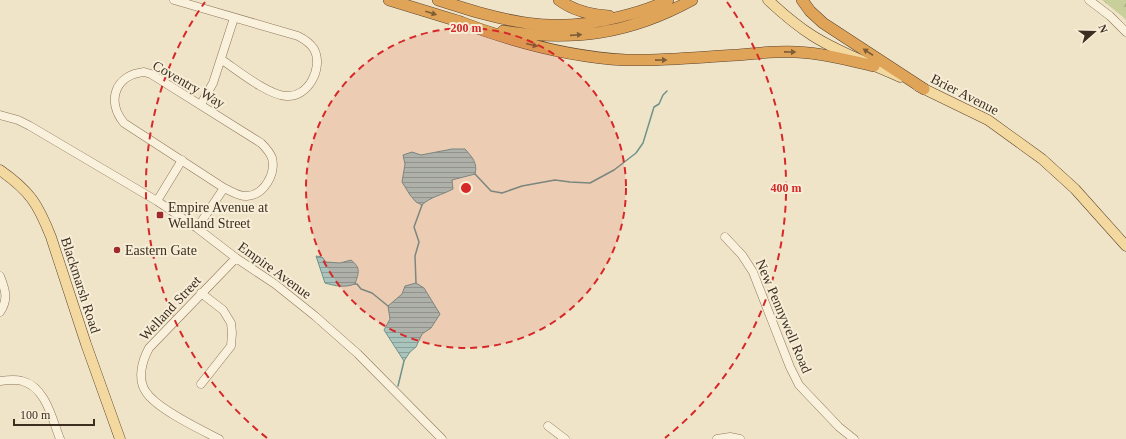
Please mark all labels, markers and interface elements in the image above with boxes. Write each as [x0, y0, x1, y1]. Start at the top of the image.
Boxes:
one-way arrow [426, 10, 438, 16]
north arrow [1074, 12, 1114, 52]
text: 200 m [451, 21, 482, 35]
text: N [1096, 23, 1110, 34]
one-way arrow [570, 32, 582, 39]
one-way arrow [526, 42, 538, 48]
one-way arrow [784, 49, 797, 55]
one-way arrow [862, 49, 874, 56]
one-way arrow [655, 56, 667, 63]
street label: Coventry Way [150, 58, 227, 111]
street label: Brier Avenue [928, 71, 1001, 118]
centre of rings [459, 181, 473, 195]
text: 400 m [771, 181, 802, 195]
place label: Empire Avenue at Welland Street [168, 200, 268, 231]
marker: Empire Avenue at Welland Street [155, 210, 165, 220]
street label: Blackmarsh Road [58, 235, 103, 335]
street label: Empire Avenue [235, 239, 314, 302]
place label: Eastern Gate [125, 243, 197, 258]
marker: Eastern Gate [112, 245, 122, 255]
street label: New Pennywell Road [753, 257, 814, 375]
street label: Welland Street [137, 273, 204, 344]
scale bar [14, 401, 94, 427]
text: 100 m [20, 408, 51, 422]

